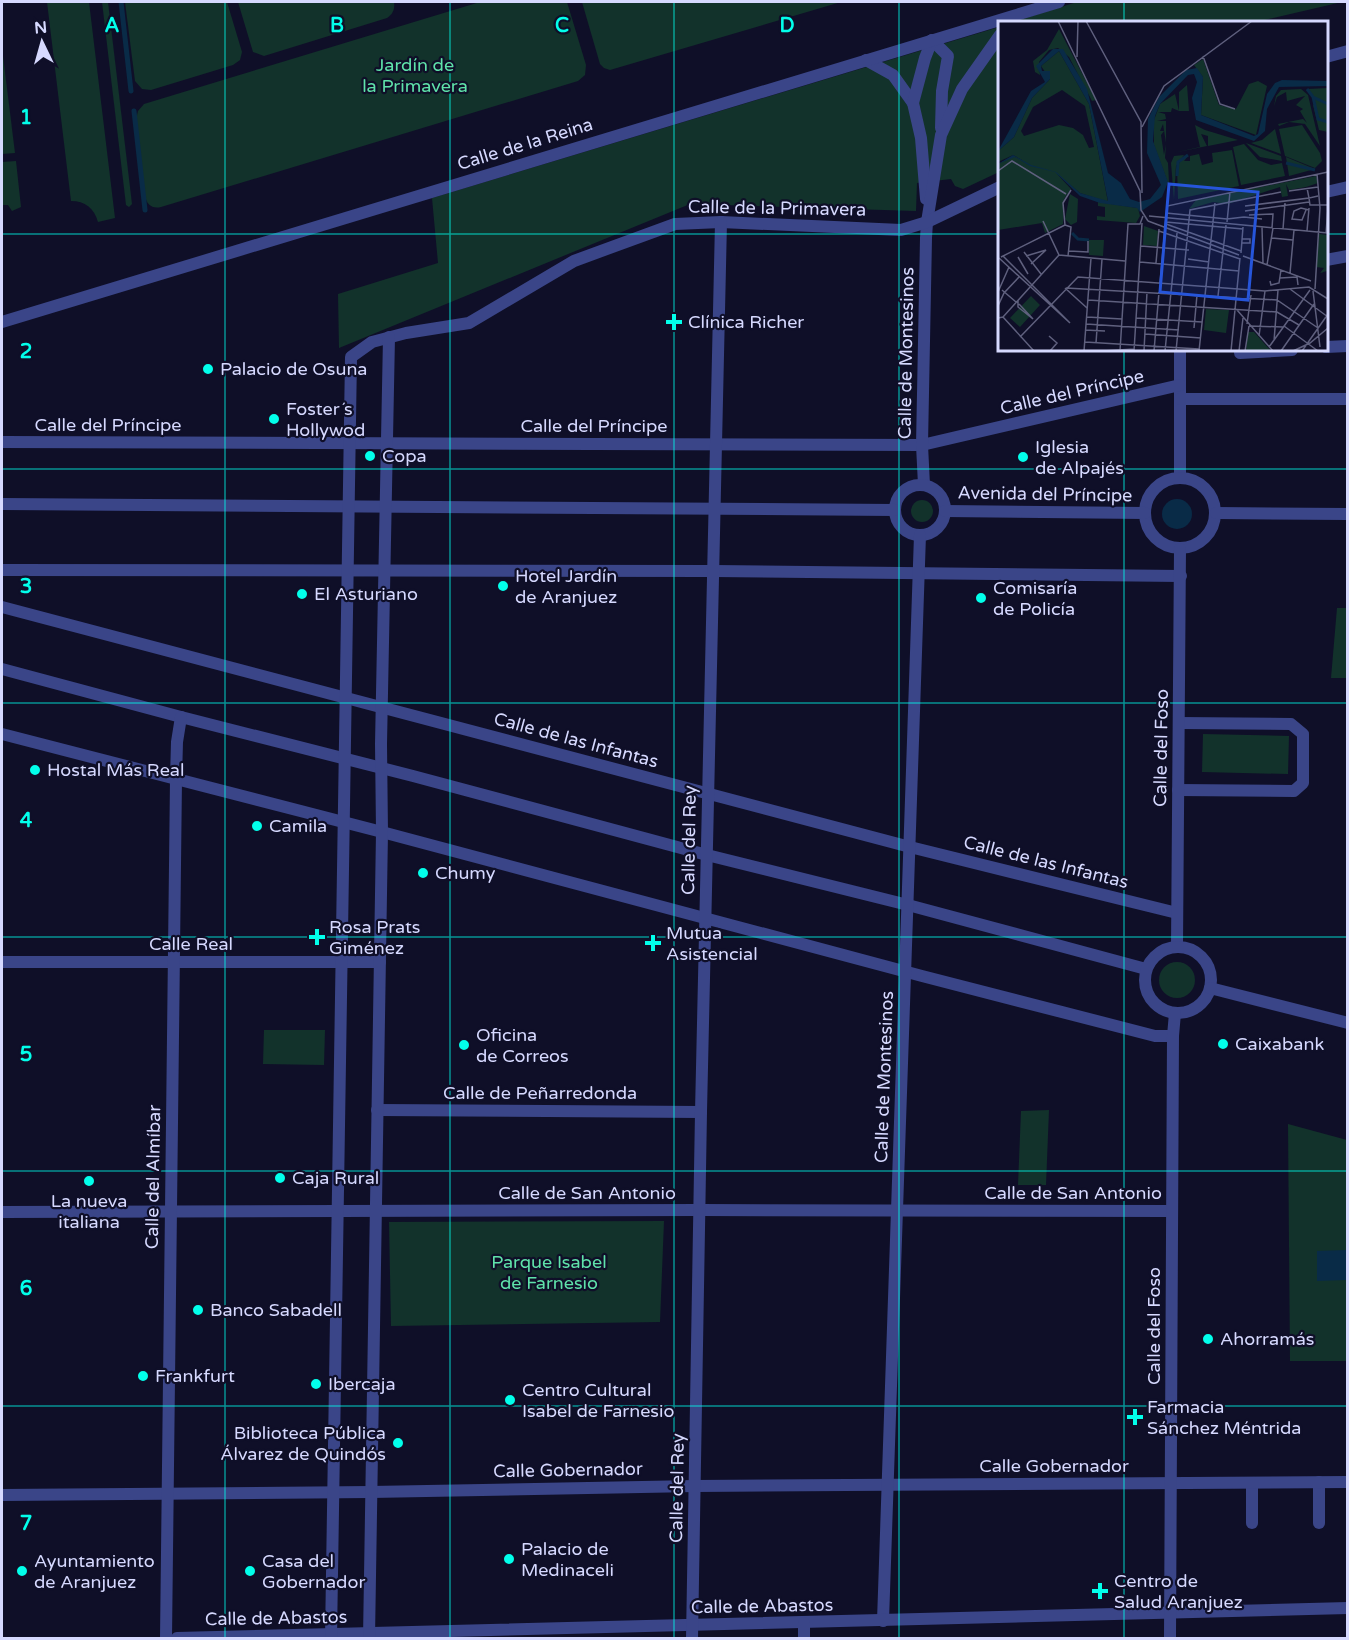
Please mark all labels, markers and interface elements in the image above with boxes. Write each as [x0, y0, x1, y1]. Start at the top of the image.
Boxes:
north arrow [12, 12, 72, 72]
text: A [105, 14, 120, 38]
text: B [330, 14, 344, 38]
text: C [555, 14, 569, 38]
text: D [779, 14, 795, 38]
text: N [34, 18, 48, 39]
inset map [998, 21, 1328, 351]
park label: Jardín de la Primavera [362, 54, 468, 97]
text: 1 [20, 106, 32, 130]
street label: Calle de la Reina [455, 113, 595, 175]
street label: Calle de la Primavera [688, 195, 866, 221]
street label: Calle de Montesinos [893, 267, 919, 439]
place label: Clínica Richer [688, 311, 804, 333]
marker: Clínica Richer [665, 313, 683, 331]
text: 2 [20, 340, 32, 364]
place label: Palacio de Osuna [220, 358, 367, 380]
marker: Palacio de Osuna [201, 362, 215, 376]
street label: Calle del Príncipe [998, 365, 1146, 419]
place label: Foster´s Hollywod [286, 398, 365, 441]
marker: Foster´s Hollywod [267, 412, 281, 426]
street label: Calle del Príncipe [34, 414, 182, 436]
street label: Calle del Príncipe [520, 415, 668, 437]
place label: Iglesia de Alpajés [1035, 436, 1124, 479]
place label: Copa [382, 445, 427, 467]
marker: Copa [363, 449, 377, 463]
marker: Iglesia de Alpajés [1016, 450, 1030, 464]
street label: Avenida del Príncipe [958, 481, 1132, 507]
place label: Hotel Jardín de Aranjuez [515, 565, 617, 608]
text: 3 [20, 575, 32, 599]
place label: Comisaría de Policía [993, 577, 1077, 620]
marker: Hotel Jardín de Aranjuez [496, 579, 510, 593]
place label: El Asturiano [314, 583, 418, 605]
marker: El Asturiano [295, 587, 309, 601]
marker: Comisaría de Policía [974, 591, 988, 605]
street label: Calle del Foso [1149, 689, 1173, 807]
street label: Calle de las Infantas [491, 707, 661, 773]
place label: Hostal Más Real [47, 759, 184, 781]
marker: Hostal Más Real [28, 763, 42, 777]
street label: Calle del Rey [677, 785, 701, 895]
text: 4 [20, 809, 33, 833]
place label: Camila [269, 815, 327, 837]
marker: Camila [250, 819, 264, 833]
street label: Calle de las Infantas [961, 831, 1131, 893]
place label: Chumy [435, 862, 496, 884]
marker: Chumy [416, 866, 430, 880]
place label: Rosa Prats Giménez [329, 916, 420, 959]
place label: Mutua Asistencial [666, 922, 758, 965]
marker: Rosa Prats Giménez [310, 930, 324, 944]
street label: Calle Real [149, 933, 233, 955]
marker: Mutua Asistencial [644, 934, 662, 952]
street label: Calle de Montesinos [870, 991, 898, 1163]
place label: Oficina de Correos [476, 1024, 569, 1067]
place label: Caixabank [1235, 1033, 1324, 1055]
marker: Caixabank [1216, 1037, 1230, 1051]
marker: Oficina de Correos [457, 1038, 471, 1052]
text: 5 [20, 1043, 32, 1067]
street label: Calle de Peñarredonda [443, 1082, 637, 1104]
street label: Calle del Almíbar [141, 1105, 165, 1249]
place label: Caja Rural [292, 1167, 379, 1189]
marker: Caja Rural [273, 1171, 287, 1185]
marker: La nueva italiana [82, 1174, 96, 1188]
street label: Calle de San Antonio [498, 1182, 676, 1204]
street label: Calle de San Antonio [984, 1182, 1162, 1204]
place label: La nueva italiana [51, 1190, 127, 1233]
park label: Parque Isabel de Farnesio [491, 1251, 607, 1294]
street label: Calle del Foso [1143, 1267, 1165, 1385]
text: 6 [20, 1277, 32, 1301]
place label: Banco Sabadell [210, 1299, 342, 1321]
marker: Banco Sabadell [191, 1303, 205, 1317]
place label: Ahorramás [1220, 1328, 1314, 1350]
marker: Ahorramás [1201, 1332, 1215, 1346]
place label: Frankfurt [155, 1365, 235, 1387]
marker: Frankfurt [136, 1369, 150, 1383]
place label: Ibercaja [328, 1373, 396, 1395]
marker: Ibercaja [309, 1377, 323, 1391]
place label: Centro Cultural Isabel de Farnesio [522, 1379, 674, 1422]
marker: Centro Cultural Isabel de Farnesio [503, 1393, 517, 1407]
place label: Farmacia Sánchez Méntrida [1147, 1396, 1301, 1439]
marker: Farmacia Sánchez Méntrida [1128, 1410, 1142, 1424]
place label: Biblioteca Pública Álvarez de Quindós [220, 1422, 386, 1465]
street label: Calle del Rey [665, 1433, 689, 1543]
marker: Biblioteca Pública Álvarez de Quindós [391, 1436, 405, 1450]
street label: Calle Gobernador [979, 1455, 1129, 1477]
street label: Calle Gobernador [493, 1458, 643, 1482]
text: 7 [20, 1512, 32, 1536]
place label: Palacio de Medinaceli [521, 1538, 614, 1581]
place label: Ayuntamiento de Aranjuez [34, 1550, 155, 1593]
place label: Casa del Gobernador [262, 1550, 365, 1593]
marker: Palacio de Medinaceli [502, 1552, 516, 1566]
marker: Ayuntamiento de Aranjuez [15, 1564, 29, 1578]
marker: Casa del Gobernador [243, 1564, 257, 1578]
place label: Centro de Salud Aranjuez [1114, 1570, 1243, 1613]
marker: Centro de Salud Aranjuez [1091, 1582, 1109, 1600]
street label: Calle de Abastos [691, 1594, 833, 1618]
street label: Calle de Abastos [205, 1606, 347, 1630]

